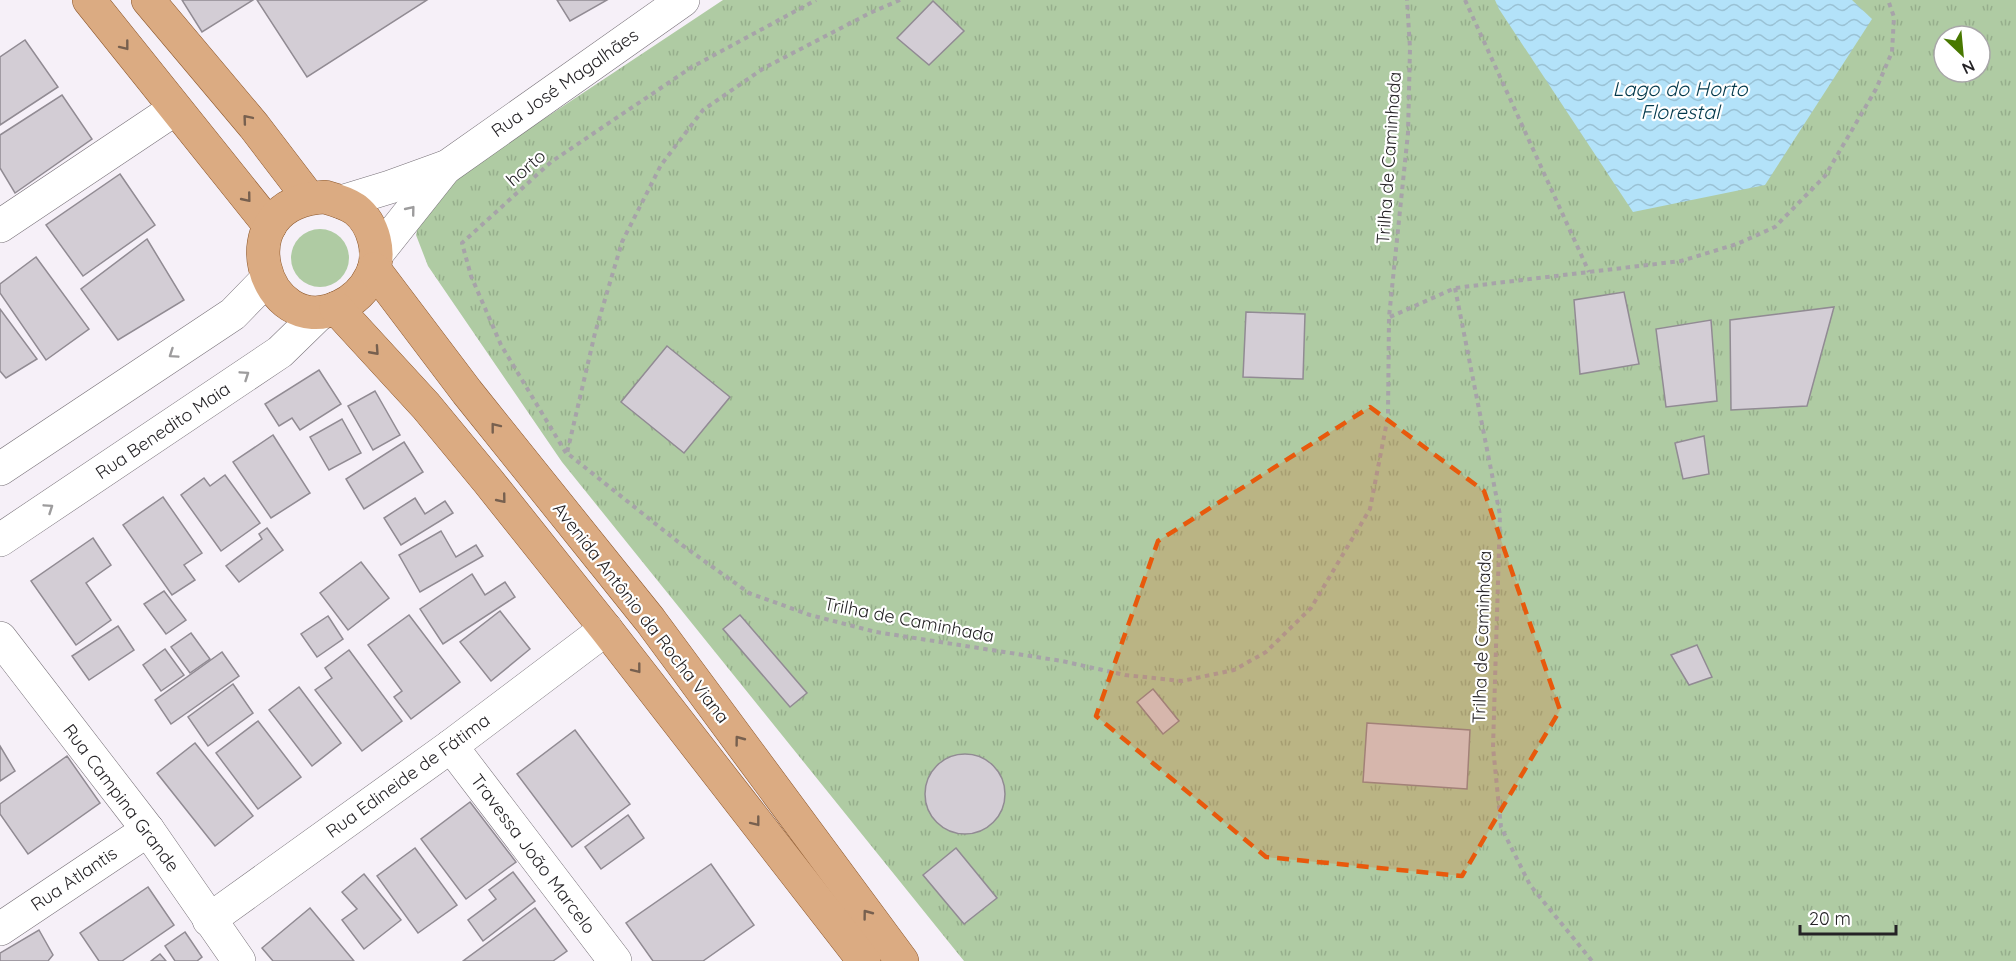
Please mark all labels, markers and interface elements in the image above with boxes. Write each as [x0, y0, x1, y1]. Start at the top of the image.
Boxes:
street label: Rua José Magalhães [487, 23, 643, 142]
north arrow [1932, 24, 1992, 84]
one-way arrow [118, 39, 129, 50]
text: N [1959, 56, 1978, 79]
street label: Trilha de Caminhada [1371, 71, 1406, 245]
water label: Lago do Horto Florestal [1613, 76, 1748, 124]
one-way arrow [244, 115, 255, 126]
street label: horto [501, 144, 550, 191]
one-way arrow [240, 191, 251, 202]
one-way arrow [404, 206, 415, 217]
one-way arrow [368, 344, 379, 355]
one-way arrow [169, 347, 180, 358]
one-way arrow [239, 372, 250, 383]
street label: Rua Benedito Maia [91, 377, 234, 484]
one-way arrow [491, 423, 502, 434]
one-way arrow [495, 492, 506, 503]
street label: Avenida Antônio da Rocha Viana [548, 498, 735, 728]
one-way arrow [42, 504, 53, 515]
street label: Trilha de Caminhada [1467, 550, 1496, 724]
street label: Trilha de Caminhada [822, 592, 996, 647]
one-way arrow [629, 662, 640, 673]
street label: Rua Edineide de Fátima [321, 708, 494, 843]
street label: Rua Campina Grande [58, 719, 185, 876]
one-way arrow [735, 736, 746, 747]
street label: Travessa João Marcelo [466, 769, 601, 938]
one-way arrow [749, 816, 760, 827]
street label: Rua Atlantis [26, 841, 121, 916]
scale bar [1800, 898, 1896, 936]
text: 20 m [1809, 907, 1851, 930]
one-way arrow [863, 910, 874, 921]

